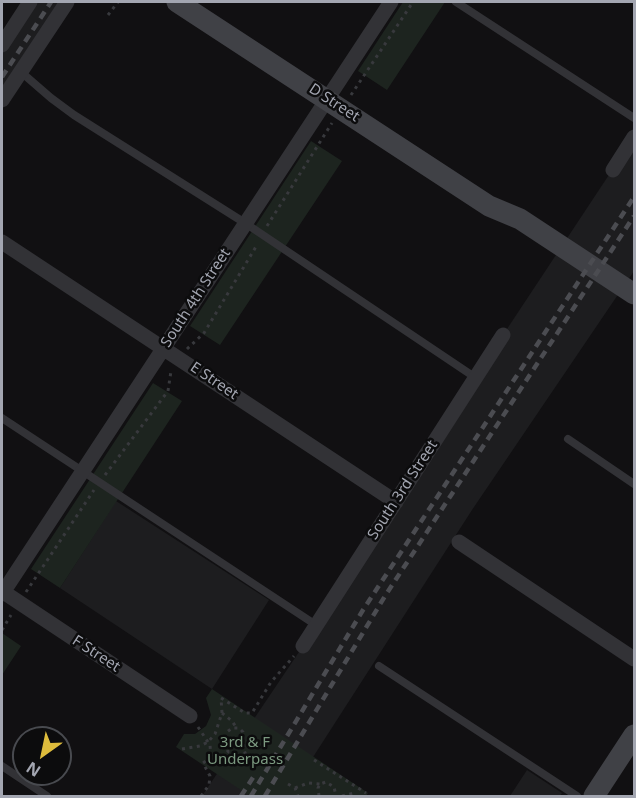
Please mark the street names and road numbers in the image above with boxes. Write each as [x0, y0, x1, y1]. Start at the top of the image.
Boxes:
street label: D Street [305, 80, 363, 126]
street label: South 4th Street [157, 245, 235, 351]
street label: E Street [187, 358, 241, 404]
street label: South 3rd Street [364, 437, 442, 543]
street label: F Street [69, 632, 123, 676]

